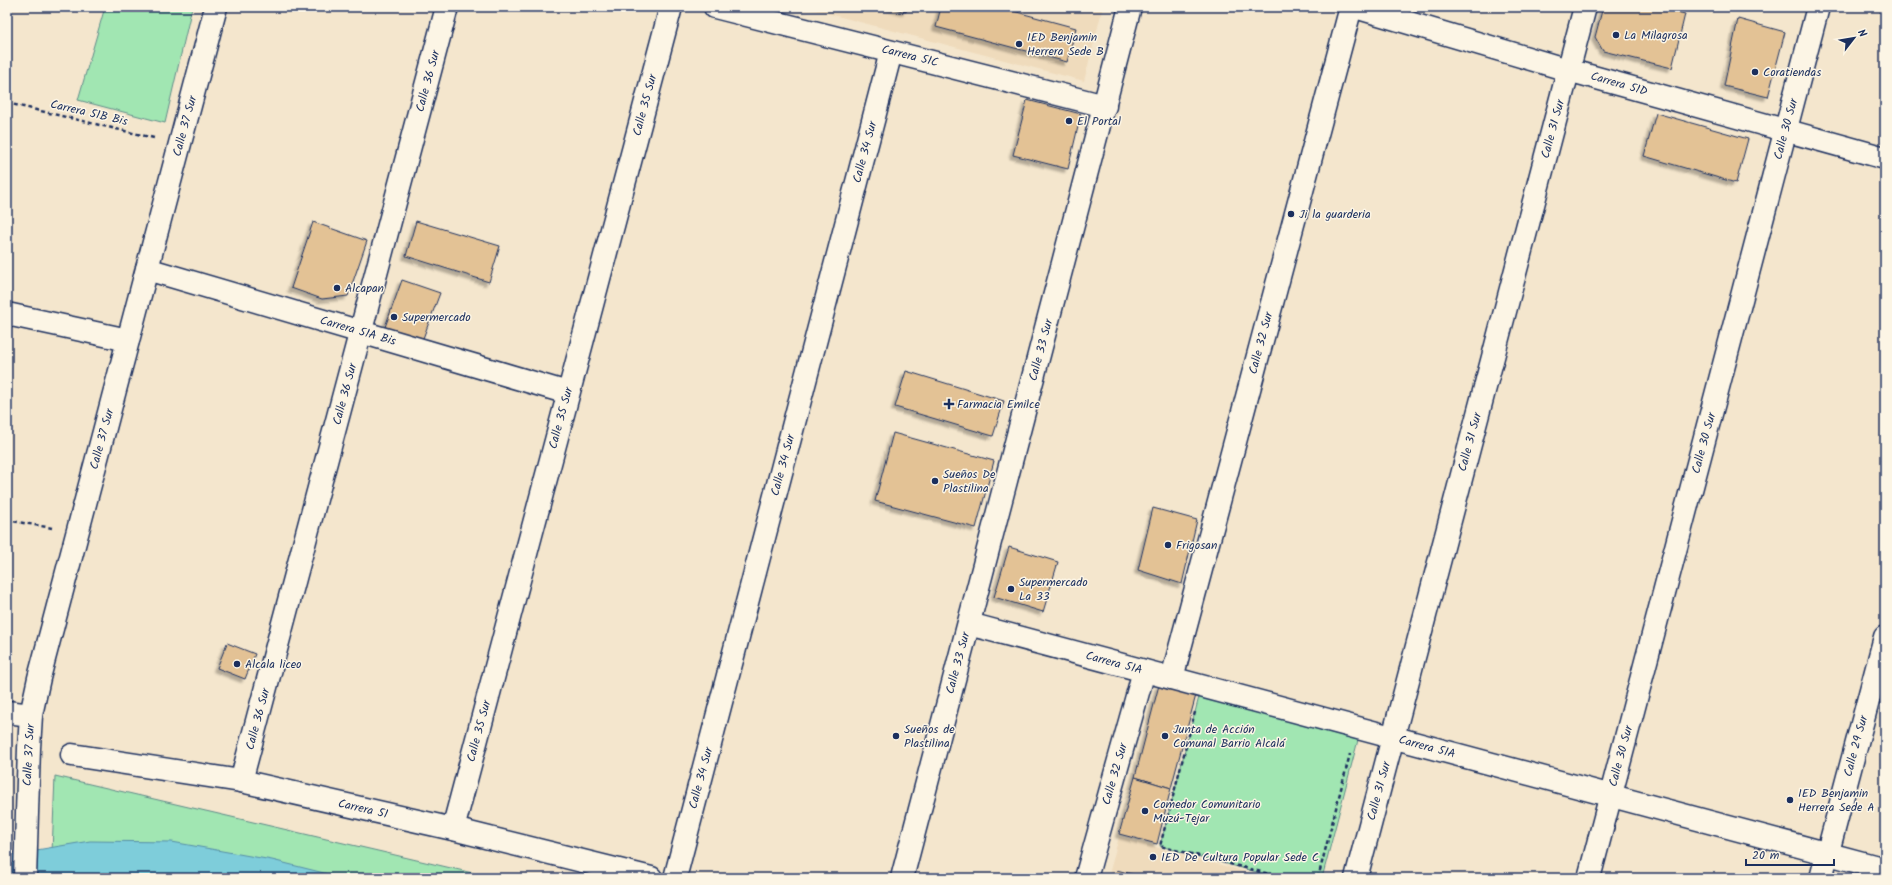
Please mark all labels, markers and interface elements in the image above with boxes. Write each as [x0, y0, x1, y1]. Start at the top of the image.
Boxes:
north arrow [1834, 18, 1874, 58]
place label: La Milagrosa [1624, 26, 1688, 45]
text: N [1852, 26, 1871, 41]
place label: IED Benjamin Herrera Sede B [1027, 28, 1104, 61]
marker: La Milagrosa [1611, 30, 1621, 40]
marker: IED Benjamin Herrera Sede B [1014, 39, 1024, 49]
street label: Carrera 51C [880, 40, 940, 72]
street label: Calle 36 Sur [411, 47, 446, 114]
place label: Coratiendas [1763, 63, 1821, 82]
street label: Carrera 51D [1588, 67, 1650, 101]
marker: Coratiendas [1750, 67, 1760, 77]
street label: Calle 35 Sur [628, 71, 663, 138]
street label: Calle 37 Sur [168, 93, 202, 159]
street label: Carrera 51B Bis [48, 95, 130, 131]
street label: Calle 30 Sur [1769, 95, 1804, 162]
street label: Calle 31 Sur [1536, 96, 1570, 161]
place label: El Portal [1077, 112, 1121, 131]
marker: El Portal [1064, 116, 1074, 126]
street label: Calle 34 Sur [848, 118, 883, 185]
place label: Ji la guarderia [1299, 205, 1371, 224]
marker: Ji la guarderia [1286, 209, 1296, 219]
place label: Alcapan [345, 279, 384, 298]
marker: Alcapan [332, 283, 342, 293]
place label: Supermercado [402, 308, 471, 327]
street label: Calle 32 Sur [1244, 309, 1279, 376]
street label: Carrera 51A Bis [318, 311, 398, 351]
marker: Supermercado [389, 312, 399, 322]
street label: Calle 33 Sur [1024, 316, 1059, 383]
street label: Calle 36 Sur [328, 360, 363, 427]
street label: Calle 35 Sur [544, 384, 579, 451]
place label: Farmacia Emilce [957, 395, 1040, 414]
marker: Farmacia Emilce [944, 399, 954, 409]
street label: Calle 37 Sur [85, 406, 119, 472]
street label: Calle 31 Sur [1453, 409, 1487, 474]
street label: Calle 30 Sur [1687, 409, 1722, 476]
street label: Calle 34 Sur [766, 431, 801, 498]
place label: Sueños De Plastilina [943, 465, 996, 498]
marker: Sueños De Plastilina [930, 476, 940, 486]
place label: Frigosan [1176, 536, 1217, 555]
marker: Frigosan [1163, 540, 1173, 550]
place label: Supermercado La 33 [1019, 573, 1088, 606]
marker: Supermercado La 33 [1006, 584, 1016, 594]
street label: Calle 33 Sur [941, 629, 976, 696]
street label: Carrera 51A [1083, 646, 1145, 680]
place label: Alcala liceo [245, 655, 302, 674]
marker: Alcala liceo [232, 659, 242, 669]
street label: Calle 36 Sur [241, 685, 276, 752]
street label: Calle 35 Sur [462, 697, 497, 764]
street label: Calle 29 Sur [1839, 712, 1874, 779]
place label: Sueños de Plastilina [904, 720, 955, 753]
place label: Junta de Acción Comunal Barrio Alcalá [1173, 720, 1286, 753]
street label: Calle 37 Sur [18, 722, 40, 787]
street label: Calle 30 Sur [1604, 722, 1639, 789]
street label: Carrera 51A [1396, 730, 1458, 764]
marker: Sueños de Plastilina [891, 731, 901, 741]
marker: Junta de Acción Comunal Barrio Alcalá [1160, 731, 1170, 741]
street label: Calle 32 Sur [1097, 740, 1133, 807]
street label: Calle 34 Sur [684, 744, 719, 811]
street label: Calle 31 Sur [1362, 758, 1396, 823]
place label: IED Benjamin Herrera Sede A [1798, 784, 1874, 817]
street label: Carrera 51 [336, 794, 390, 824]
place label: Comedor Comunitario Muzú-Tejar [1153, 795, 1261, 828]
marker: IED Benjamin Herrera Sede A [1785, 795, 1795, 805]
marker: Comedor Comunitario Muzú-Tejar [1140, 806, 1150, 816]
scale bar [1746, 841, 1834, 867]
text: 20 m [1752, 846, 1780, 865]
place label: IED De Cultura Popular Sede C [1161, 848, 1319, 867]
marker: IED De Cultura Popular Sede C [1148, 852, 1158, 862]

